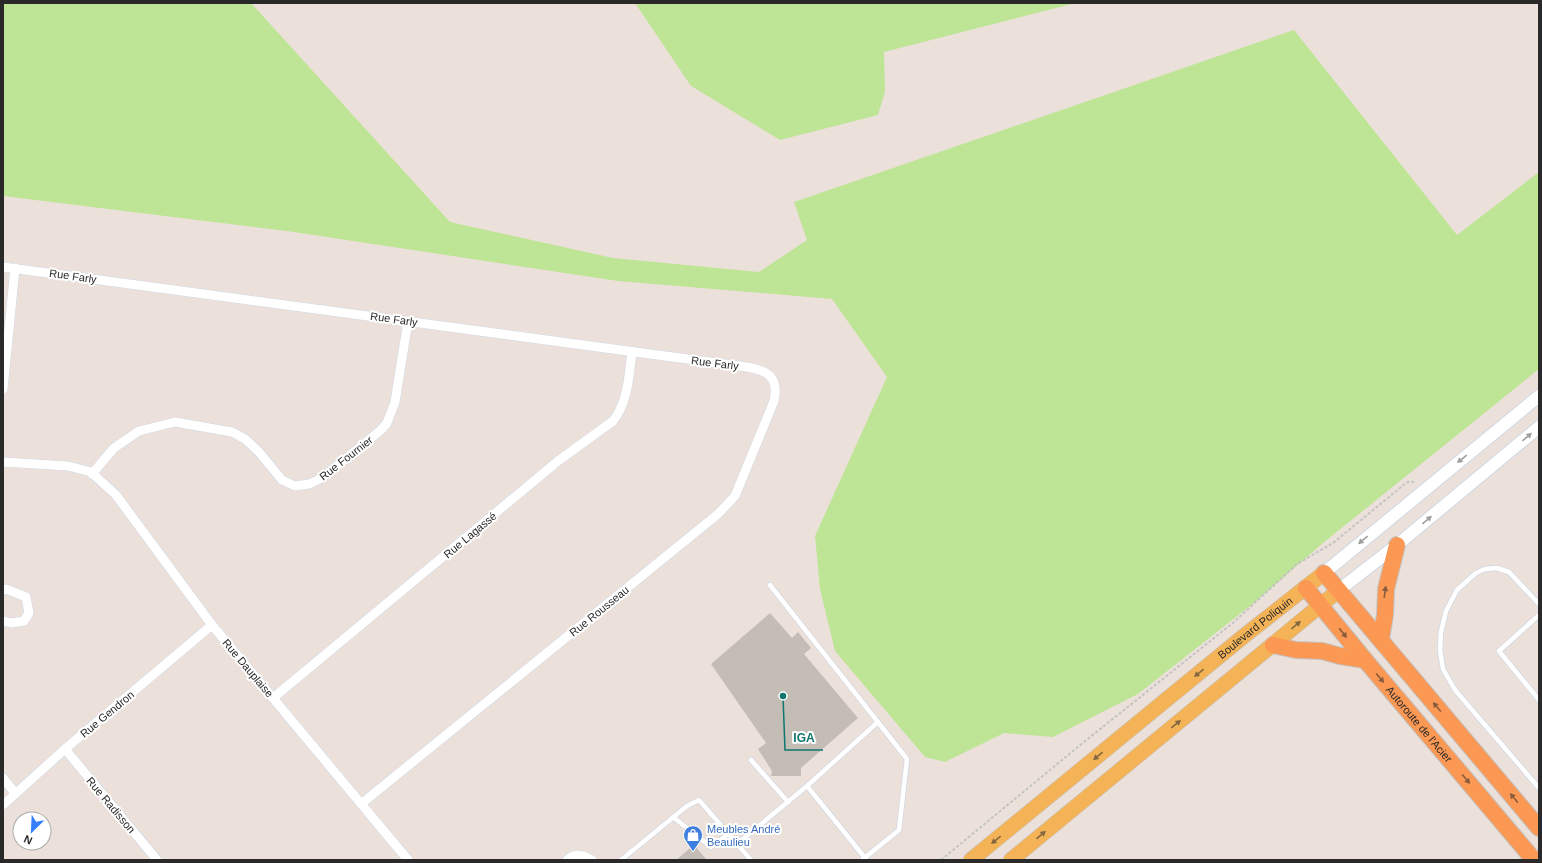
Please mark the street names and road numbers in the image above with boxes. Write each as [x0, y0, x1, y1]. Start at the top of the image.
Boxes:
street label: Rue Farly [49, 267, 98, 285]
street label: Rue Farly [370, 310, 419, 328]
street label: Rue Farly [691, 354, 740, 372]
street label: Rue Fournier [317, 433, 375, 482]
street label: Rue Lagassé [441, 510, 499, 560]
street label: Rue Rousseau [567, 583, 631, 639]
street label: Boulevard Poliquin [1215, 594, 1295, 661]
street label: Rue Dauplaise [220, 637, 276, 699]
street label: Autoroute de l'Acier [1384, 684, 1455, 765]
street label: Rue Gendron [78, 688, 136, 740]
street label: Rue Radisson [84, 775, 138, 835]

